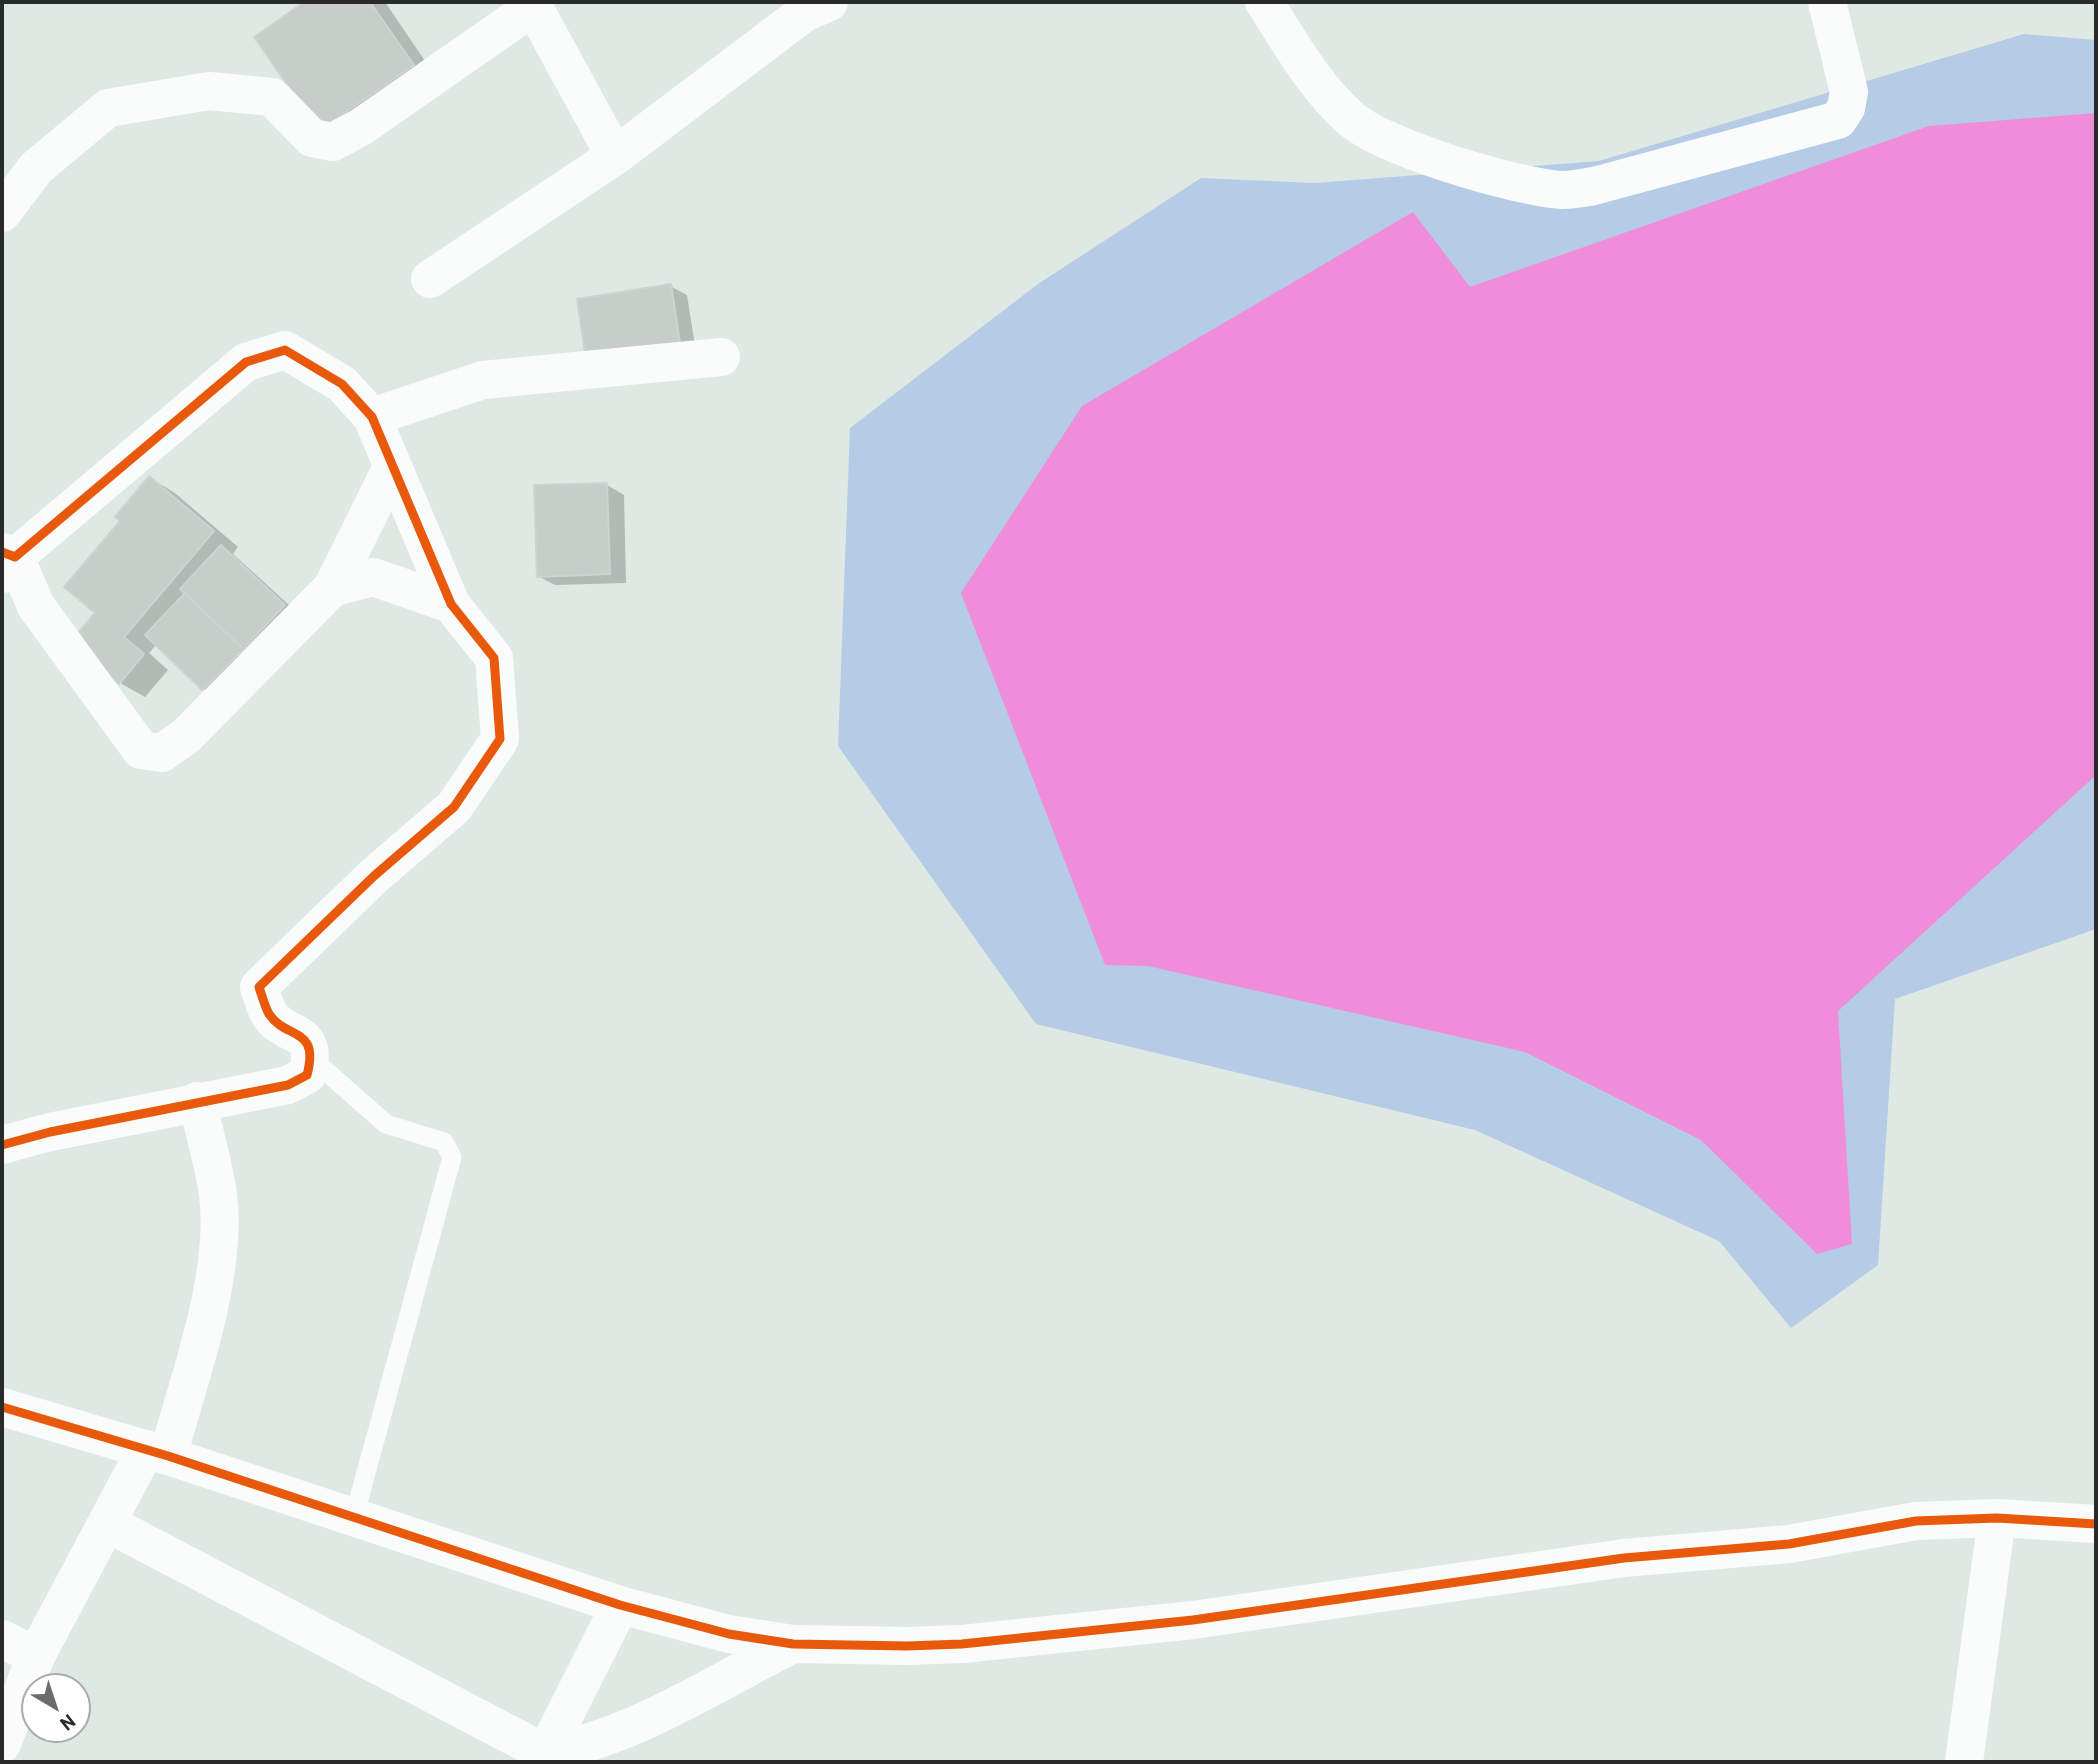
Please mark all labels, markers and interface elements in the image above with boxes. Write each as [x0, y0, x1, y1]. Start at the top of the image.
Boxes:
north arrow [21, 1673, 91, 1743]
text: N [56, 1710, 80, 1736]

